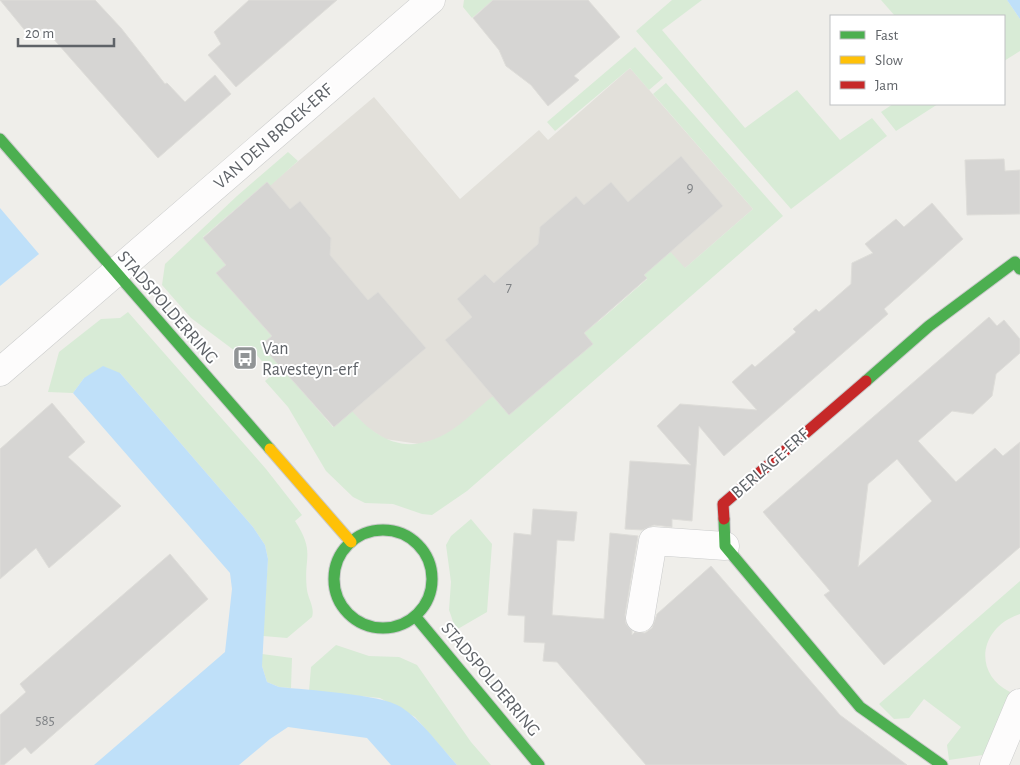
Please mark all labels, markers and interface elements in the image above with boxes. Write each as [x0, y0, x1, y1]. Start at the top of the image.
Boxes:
scale bar [18, 15, 114, 47]
legend [830, 15, 1005, 105]
text: 20 m [25, 26, 54, 41]
text: Fast [875, 28, 899, 43]
text: Slow [875, 53, 903, 68]
text: Jam [875, 78, 898, 93]
street label: VAN DEN BROEK-ERF [211, 80, 337, 193]
house number: 9 [686, 180, 694, 195]
street label: STADSPOLDERRING [114, 248, 221, 367]
house number: 7 [506, 280, 512, 295]
place label: Van Ravesteyn-erf [262, 340, 359, 379]
bus stop icon: Van Ravesteyn-erf [232, 345, 258, 371]
street label: BERLAGE-ERF [728, 425, 813, 502]
street label: STADSPOLDERRING [437, 619, 543, 740]
house number: 585 [35, 713, 55, 728]

